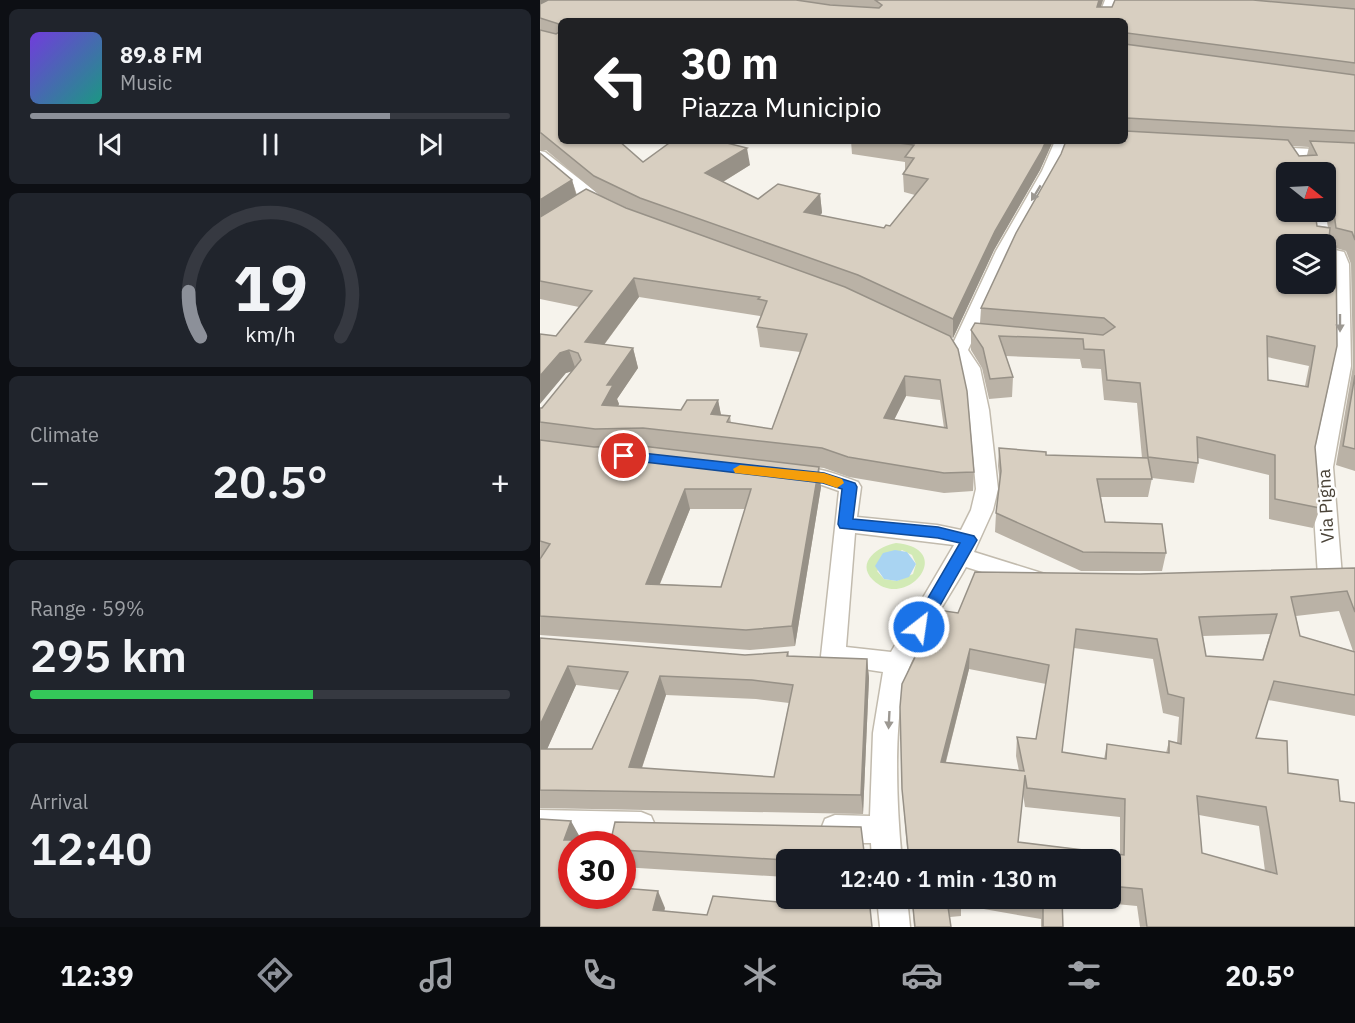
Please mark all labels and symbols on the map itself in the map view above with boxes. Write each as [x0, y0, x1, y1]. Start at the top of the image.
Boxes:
north arrow [1276, 162, 1336, 222]
one-way arrow [1030, 185, 1041, 201]
one-way arrow [1335, 313, 1345, 332]
pin [598, 430, 649, 481]
street label: Via Pigna [1312, 468, 1339, 544]
position arrow [887, 595, 951, 659]
one-way arrow [884, 710, 893, 729]
speed limit sign: 30 [558, 831, 636, 909]

